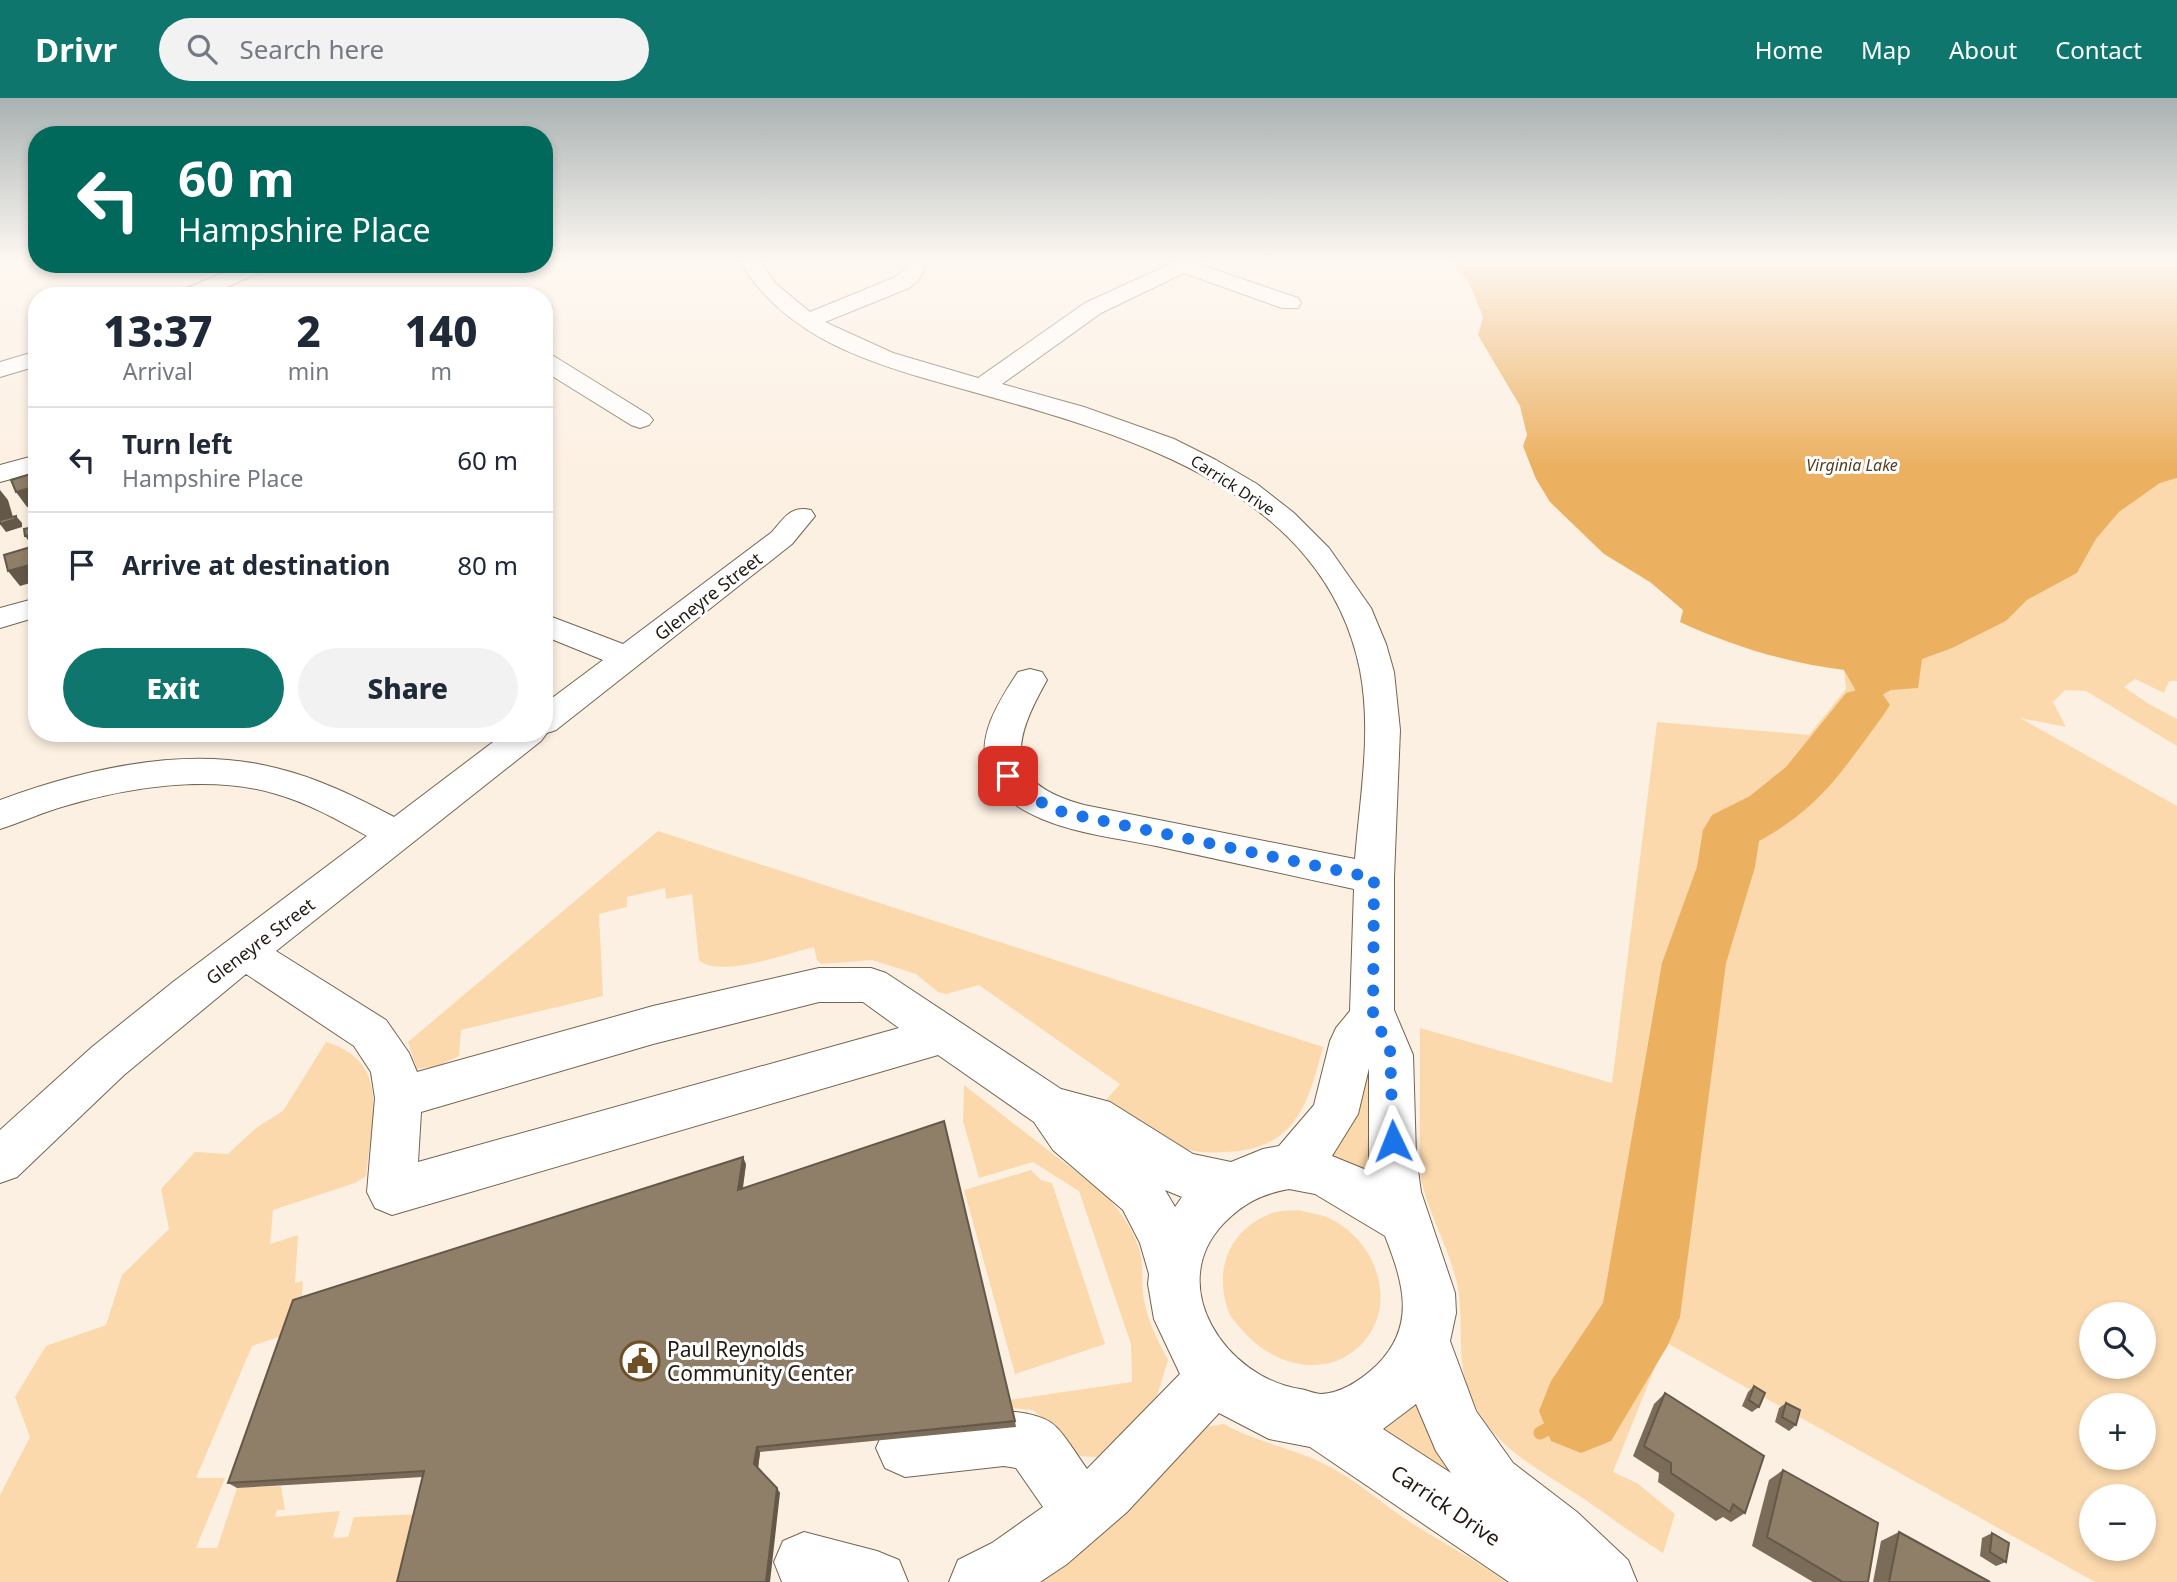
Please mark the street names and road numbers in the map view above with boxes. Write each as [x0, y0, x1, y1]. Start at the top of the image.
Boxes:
street label: Carrick Drive [1187, 450, 1279, 520]
street label: Gleneyre Street [649, 546, 767, 646]
street label: Gleneyre Street [201, 892, 320, 990]
street label: Carrick Drive [1386, 1458, 1506, 1552]

